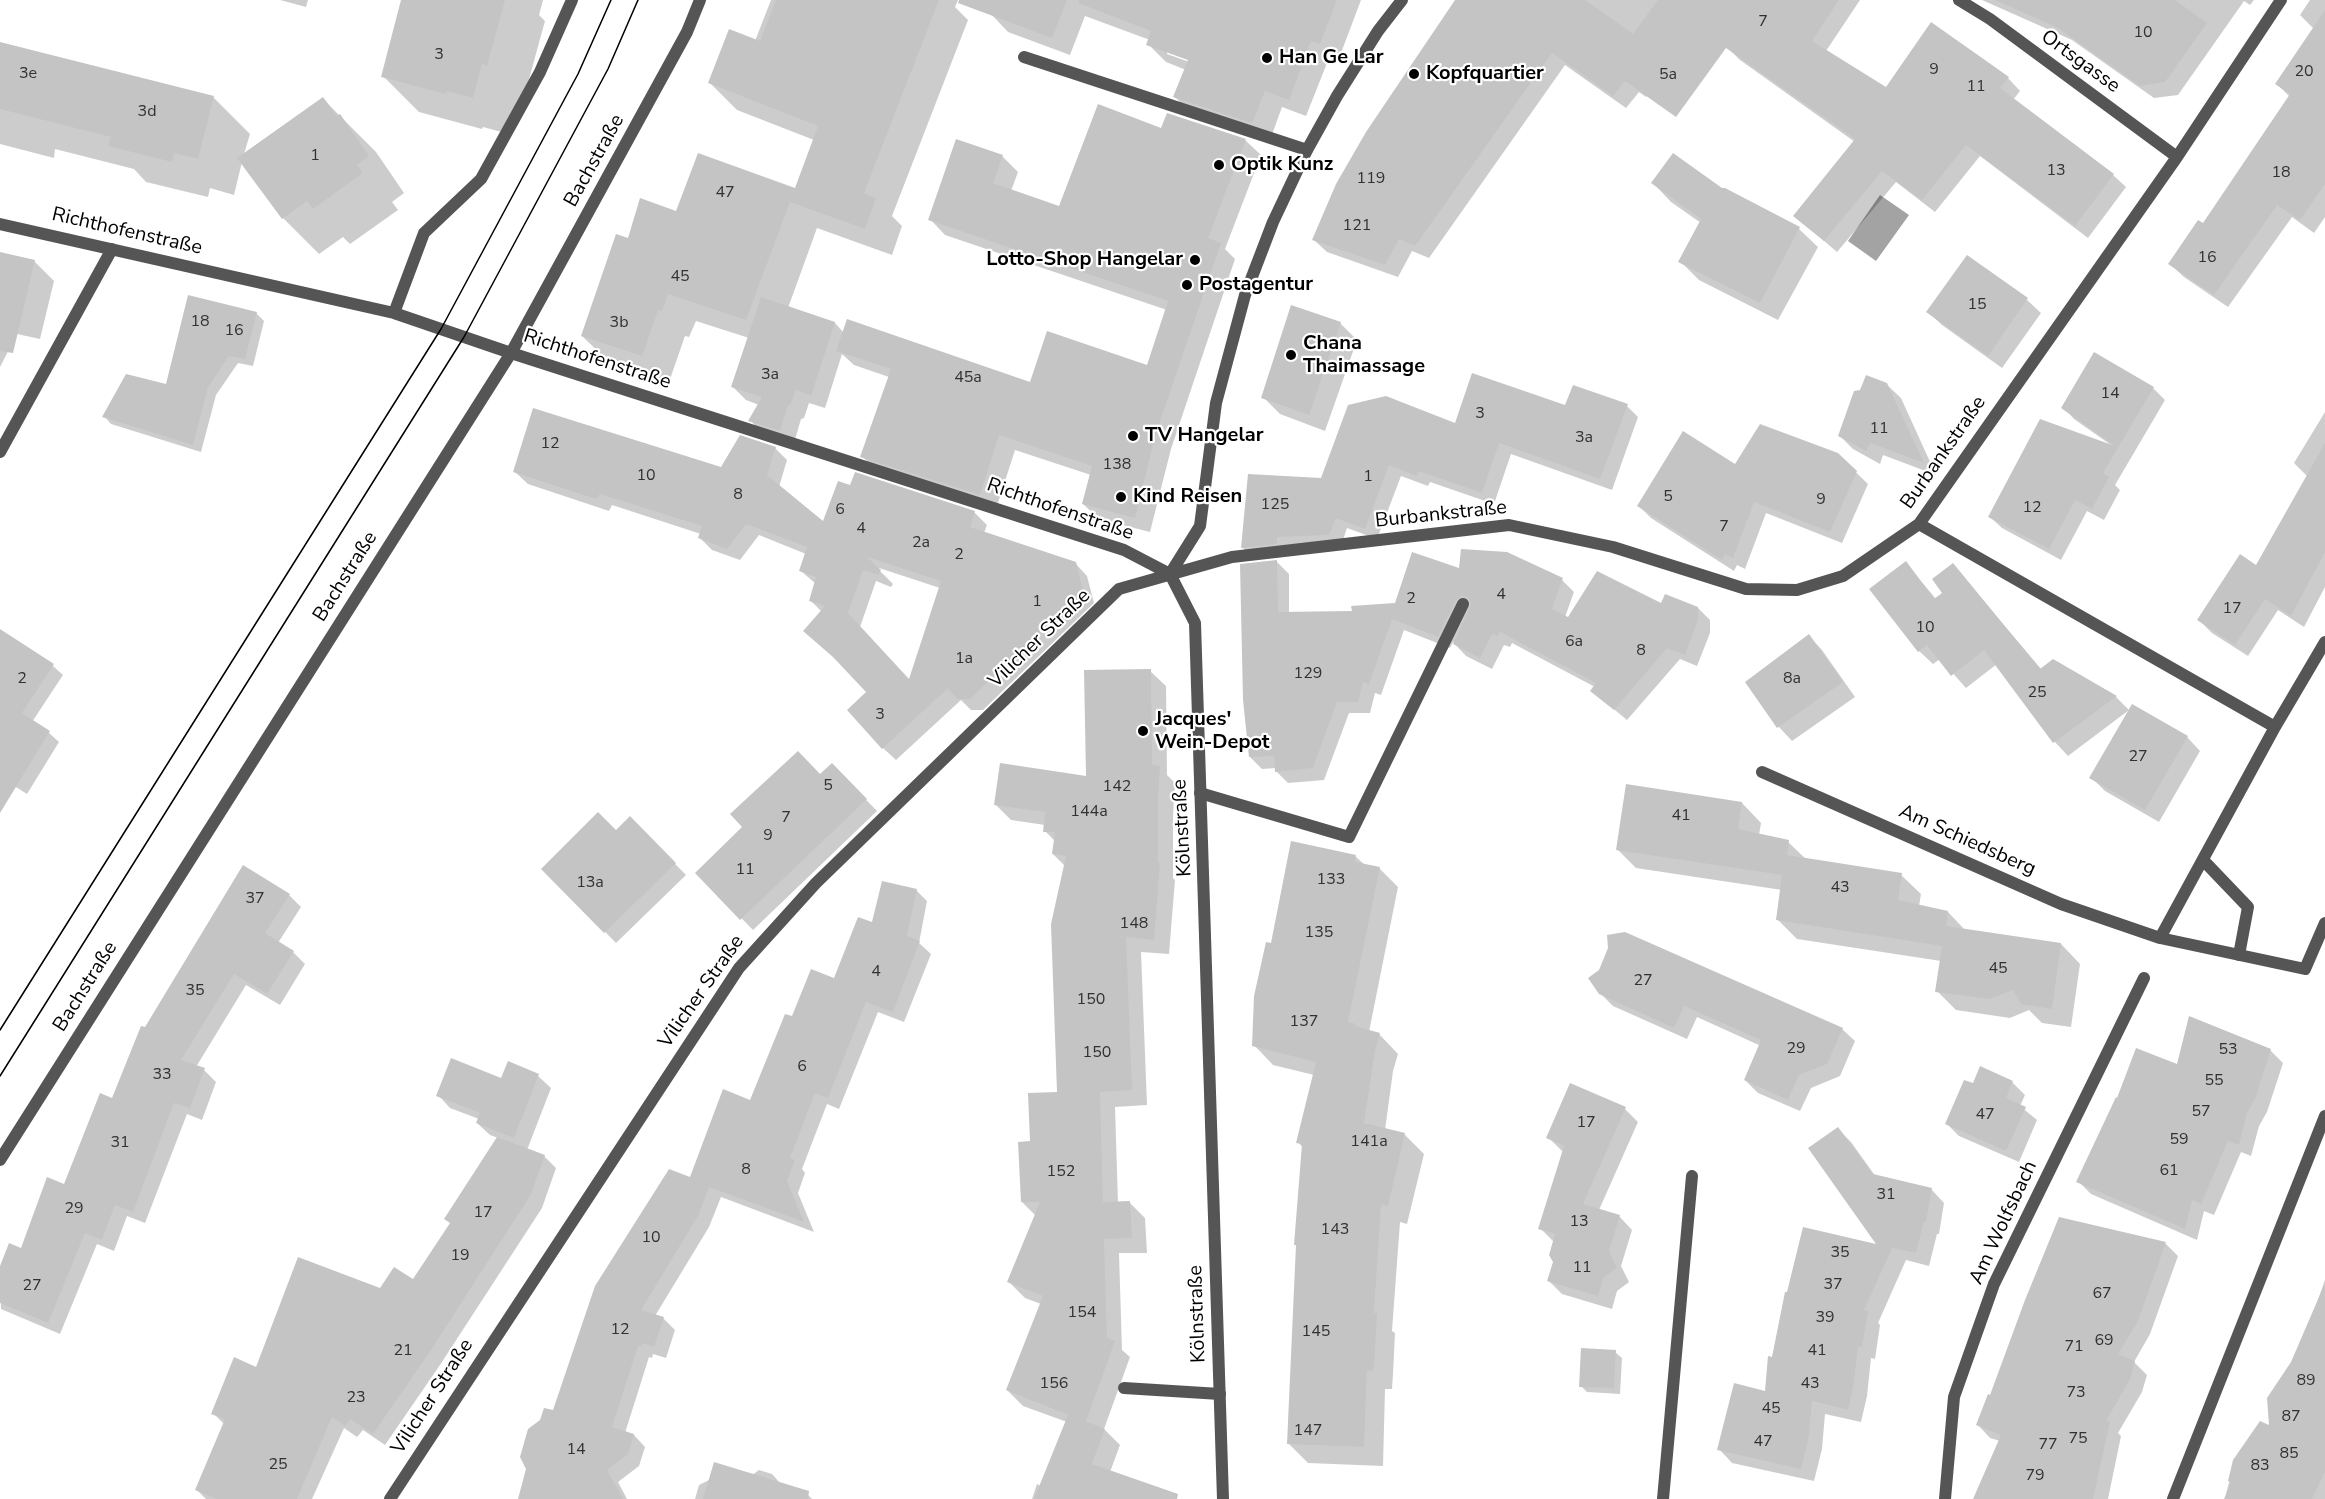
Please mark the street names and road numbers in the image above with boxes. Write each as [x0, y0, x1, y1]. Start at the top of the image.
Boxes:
street label: Ortsgasse [2036, 25, 2124, 99]
street label: Bachstraße [560, 111, 630, 211]
street label: Richthofenstraße [50, 203, 204, 261]
street label: Richthofenstraße [520, 325, 674, 395]
street label: Burbankstraße [1896, 392, 1992, 514]
street label: Richthofenstraße [984, 474, 1136, 546]
street label: Burbankstraße [1374, 496, 1508, 534]
street label: Bachstraße [309, 527, 383, 627]
street label: Vilicher Straße [984, 584, 1096, 694]
street label: Kölnstraße [1168, 779, 1198, 877]
street label: Am Schiedsberg [1895, 800, 2039, 882]
street label: Vilicher Straße [654, 931, 750, 1053]
street label: Bachstraße [49, 937, 123, 1037]
street label: Am Wolfsbach [1965, 1157, 2043, 1289]
street label: Kölnstraße [1184, 1265, 1212, 1363]
street label: Vilicher Straße [387, 1335, 479, 1459]

